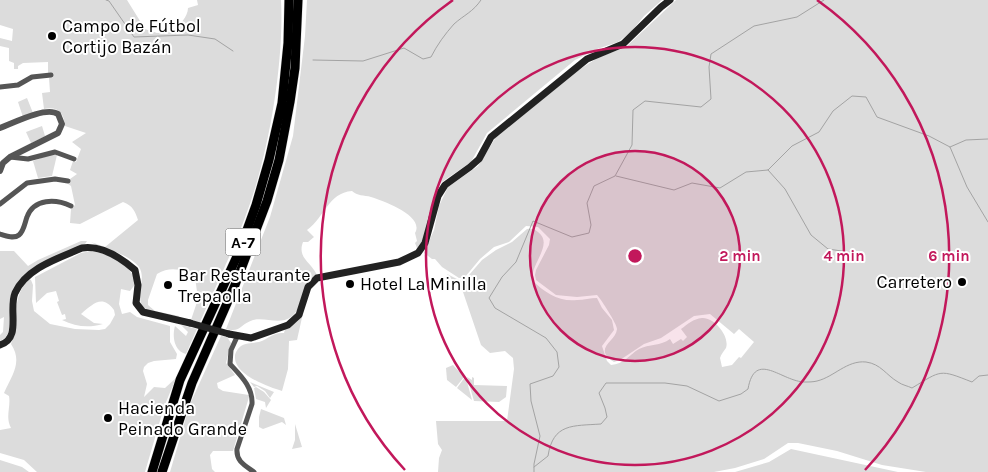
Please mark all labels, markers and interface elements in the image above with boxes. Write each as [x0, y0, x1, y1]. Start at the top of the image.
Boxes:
place label: Campo de Fútbol Cortijo Bazán [62, 15, 201, 58]
marker: Campo de Fútbol Cortijo Bazán [46, 30, 58, 42]
road number: A-7 [226, 228, 260, 256]
centre of rings [626, 247, 644, 265]
text: 2 min [719, 247, 761, 265]
text: 4 min [823, 247, 865, 265]
text: 6 min [928, 247, 970, 265]
place label: Bar Restaurante Trepaolla [178, 264, 310, 307]
place label: Carretero [876, 271, 952, 293]
place label: Hotel La Minilla [360, 273, 487, 295]
marker: Carretero [956, 276, 968, 288]
marker: Hotel La Minilla [344, 278, 356, 290]
marker: Bar Restaurante Trepaolla [162, 279, 174, 291]
place label: Hacienda Peinado Grande [118, 397, 247, 440]
marker: Hacienda Peinado Grande [102, 412, 114, 424]

